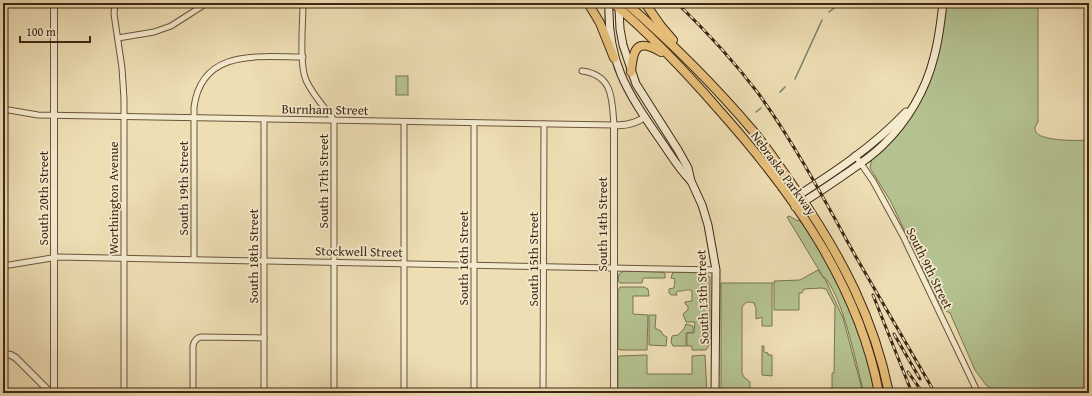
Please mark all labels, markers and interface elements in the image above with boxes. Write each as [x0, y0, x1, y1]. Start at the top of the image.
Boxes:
scale bar [20, 18, 90, 44]
text: 100 m [26, 23, 56, 40]
street label: Burnham Street [281, 99, 369, 120]
street label: Nebraska Parkway [746, 127, 821, 220]
street label: South 17th Street [314, 133, 333, 228]
street label: South 19th Street [174, 140, 193, 235]
street label: Worthington Avenue [104, 141, 123, 255]
street label: South 20th Street [34, 150, 53, 245]
street label: South 14th Street [593, 176, 612, 271]
street label: South 18th Street [244, 208, 263, 303]
street label: South 16th Street [454, 210, 473, 305]
street label: South 15th Street [524, 211, 543, 306]
street label: South 9th Street [902, 224, 958, 313]
street label: Stockwell Street [315, 241, 403, 262]
street label: South 13th Street [691, 249, 714, 345]

